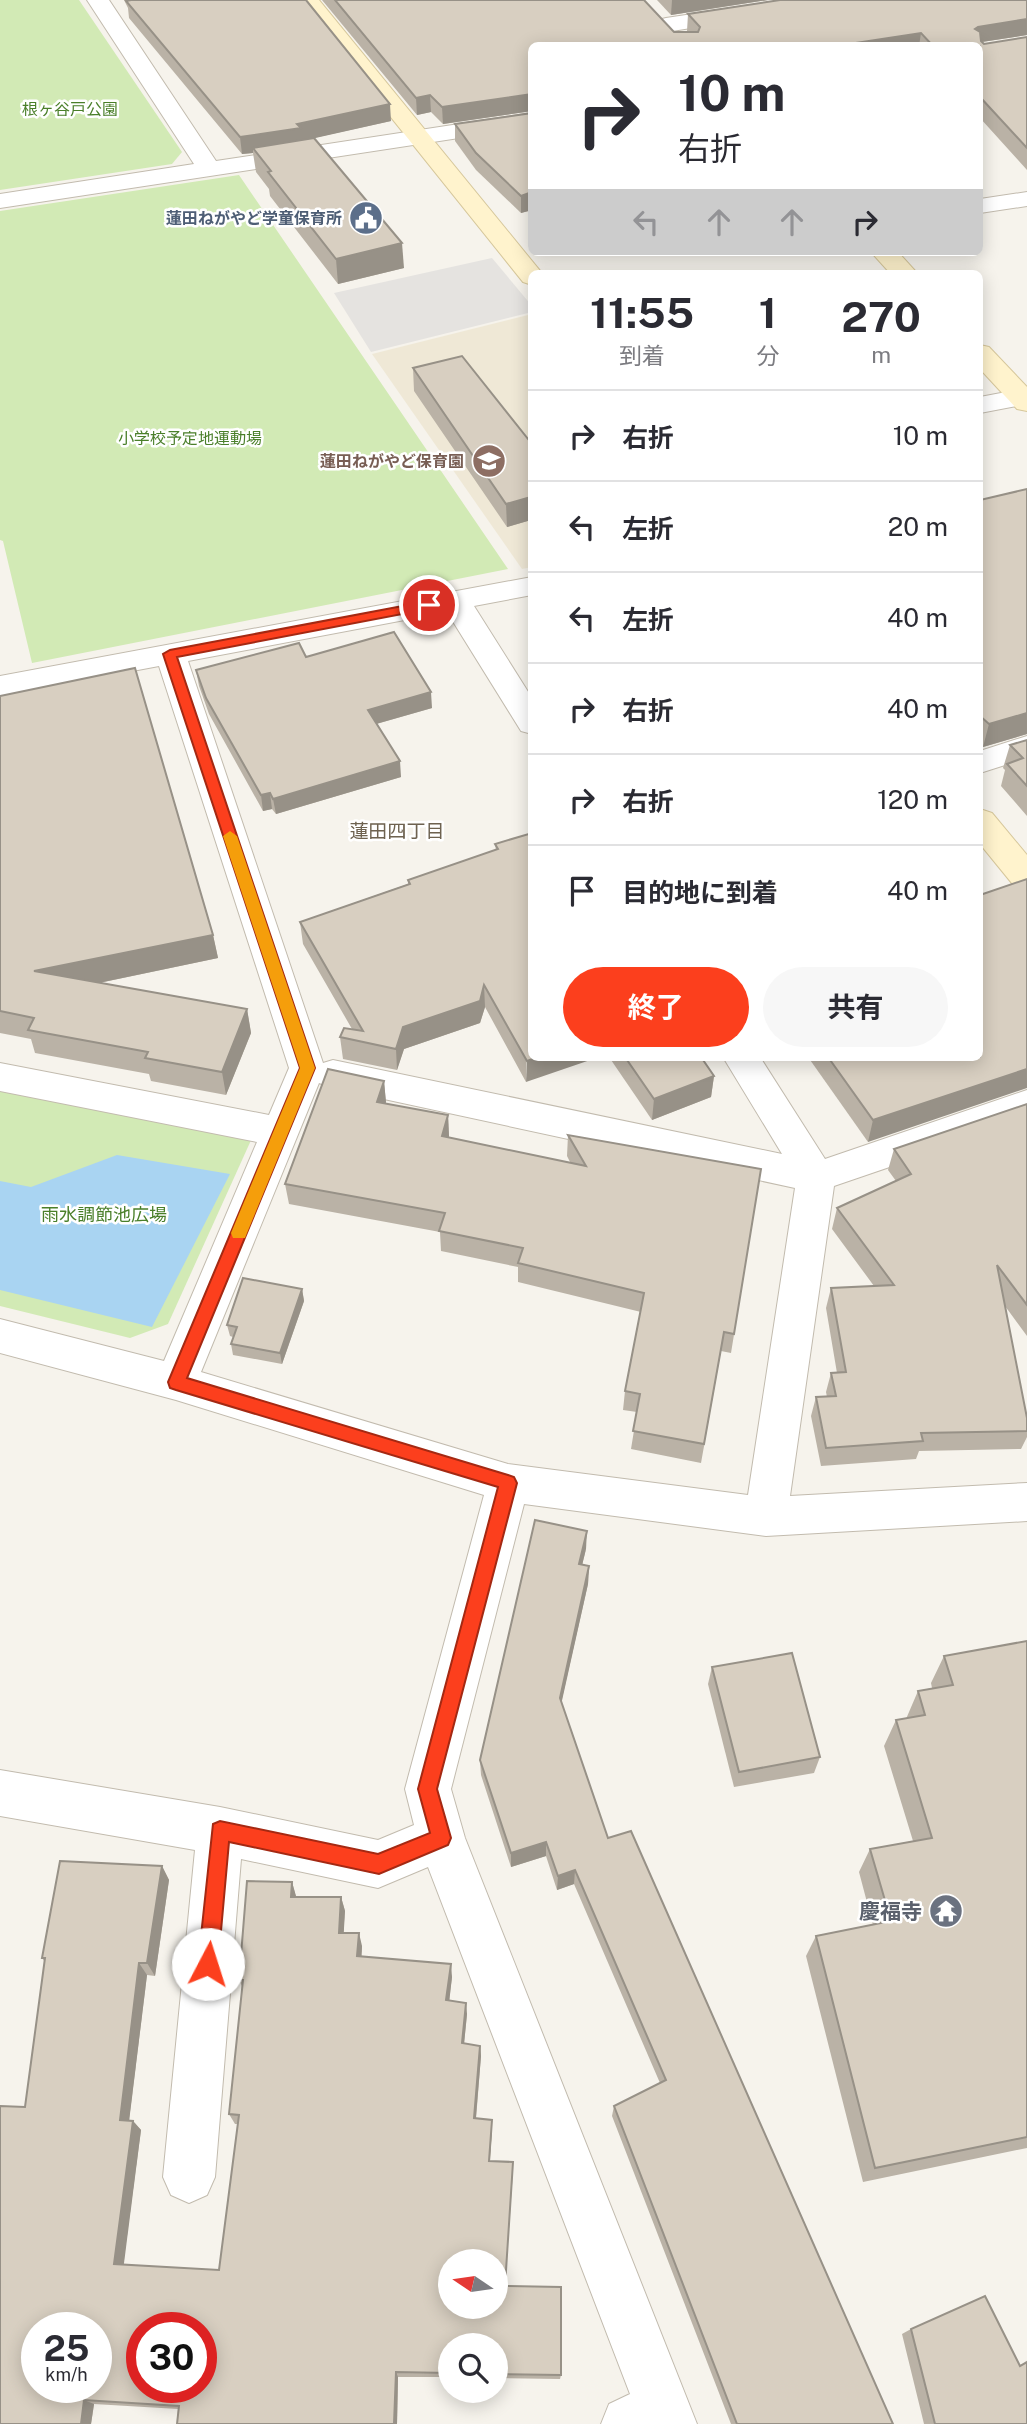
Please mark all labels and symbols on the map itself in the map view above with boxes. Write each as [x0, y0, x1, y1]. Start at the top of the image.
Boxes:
park label: 根ヶ谷戸公園 [22, 100, 118, 119]
public building icon: 蓮田ねがやど学童保育所 [347, 199, 385, 237]
place label: 蓮田ねがやど学童保育所 [166, 209, 342, 228]
park label: 小学校予定地運動場 [118, 429, 262, 448]
school or university icon: 蓮田ねがやど保育園 [470, 442, 508, 480]
place label: 蓮田ねがやど保育園 [320, 452, 464, 471]
pin [399, 575, 459, 635]
district label: 蓮田四丁目 [349, 820, 445, 842]
park label: 雨水調節池広場 [41, 1204, 167, 1225]
temple icon: 慶福寺 [927, 1892, 965, 1930]
place label: 慶福寺 [859, 1899, 922, 1924]
position arrow [171, 1927, 245, 2001]
north arrow [438, 2249, 508, 2319]
speed limit sign: 30 [126, 2312, 217, 2403]

